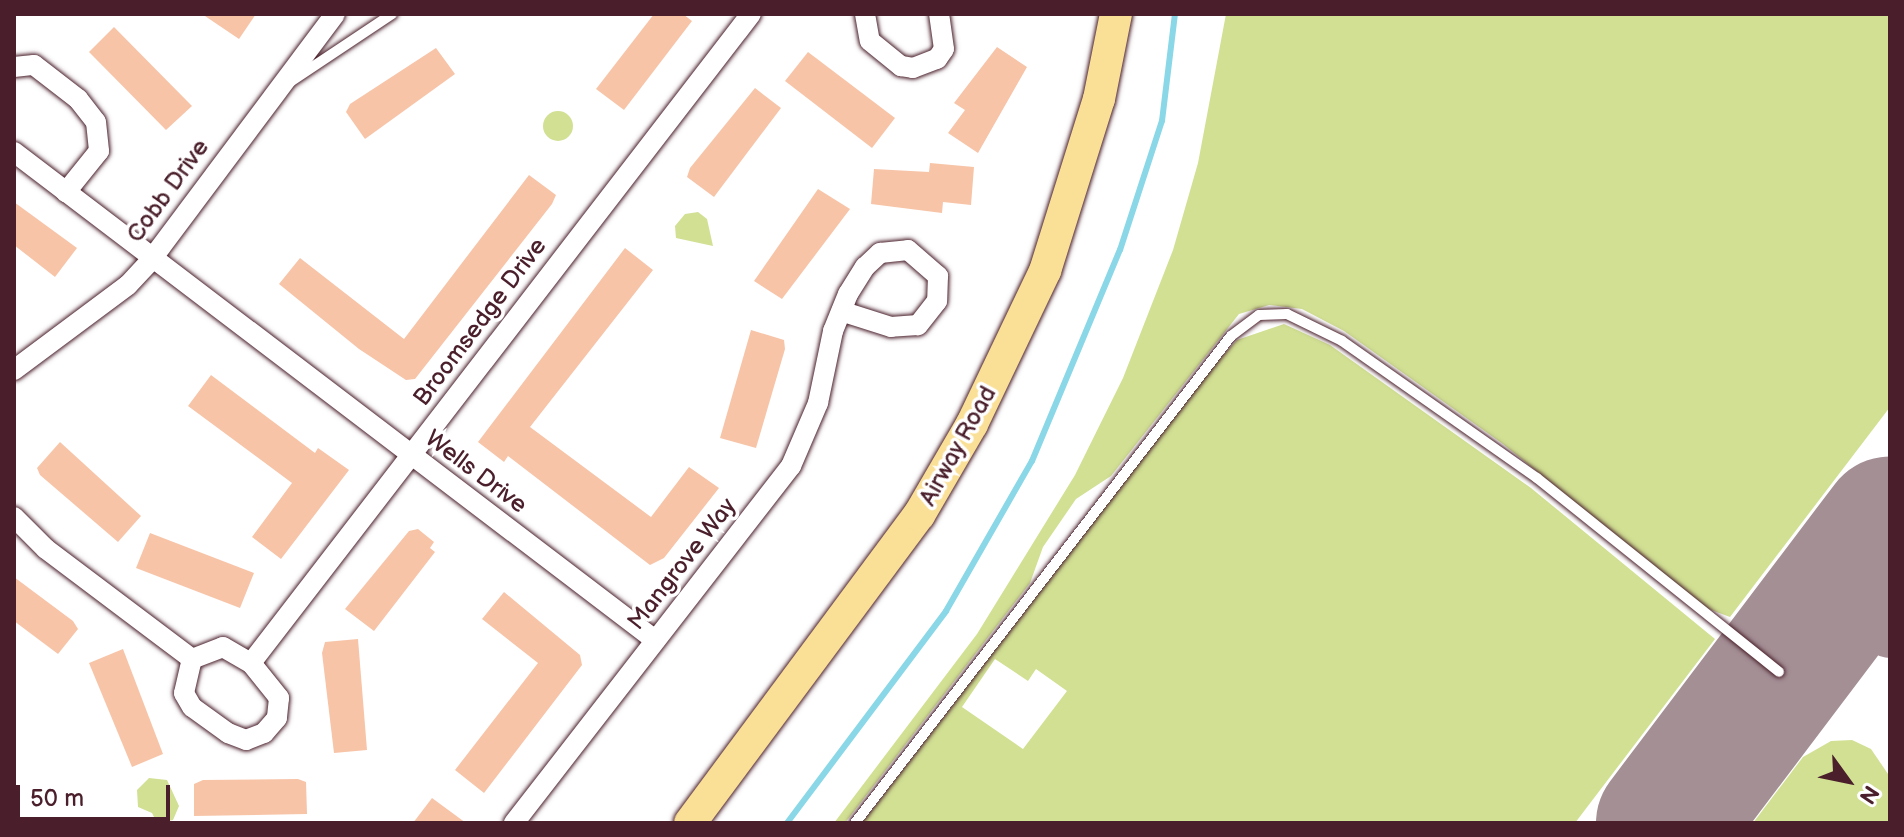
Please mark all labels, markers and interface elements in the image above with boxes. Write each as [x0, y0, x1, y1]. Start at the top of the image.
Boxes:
street label: Cobb Drive [121, 134, 215, 248]
street label: Broomsedge Drive [408, 232, 552, 412]
street label: Airway Road [913, 380, 1003, 512]
street label: Wells Drive [419, 424, 533, 520]
street label: Mangrove Way [621, 492, 743, 636]
north arrow [1808, 741, 1888, 821]
scale bar [20, 769, 174, 819]
text: N [1853, 780, 1884, 809]
text: 50 m [30, 784, 84, 813]

